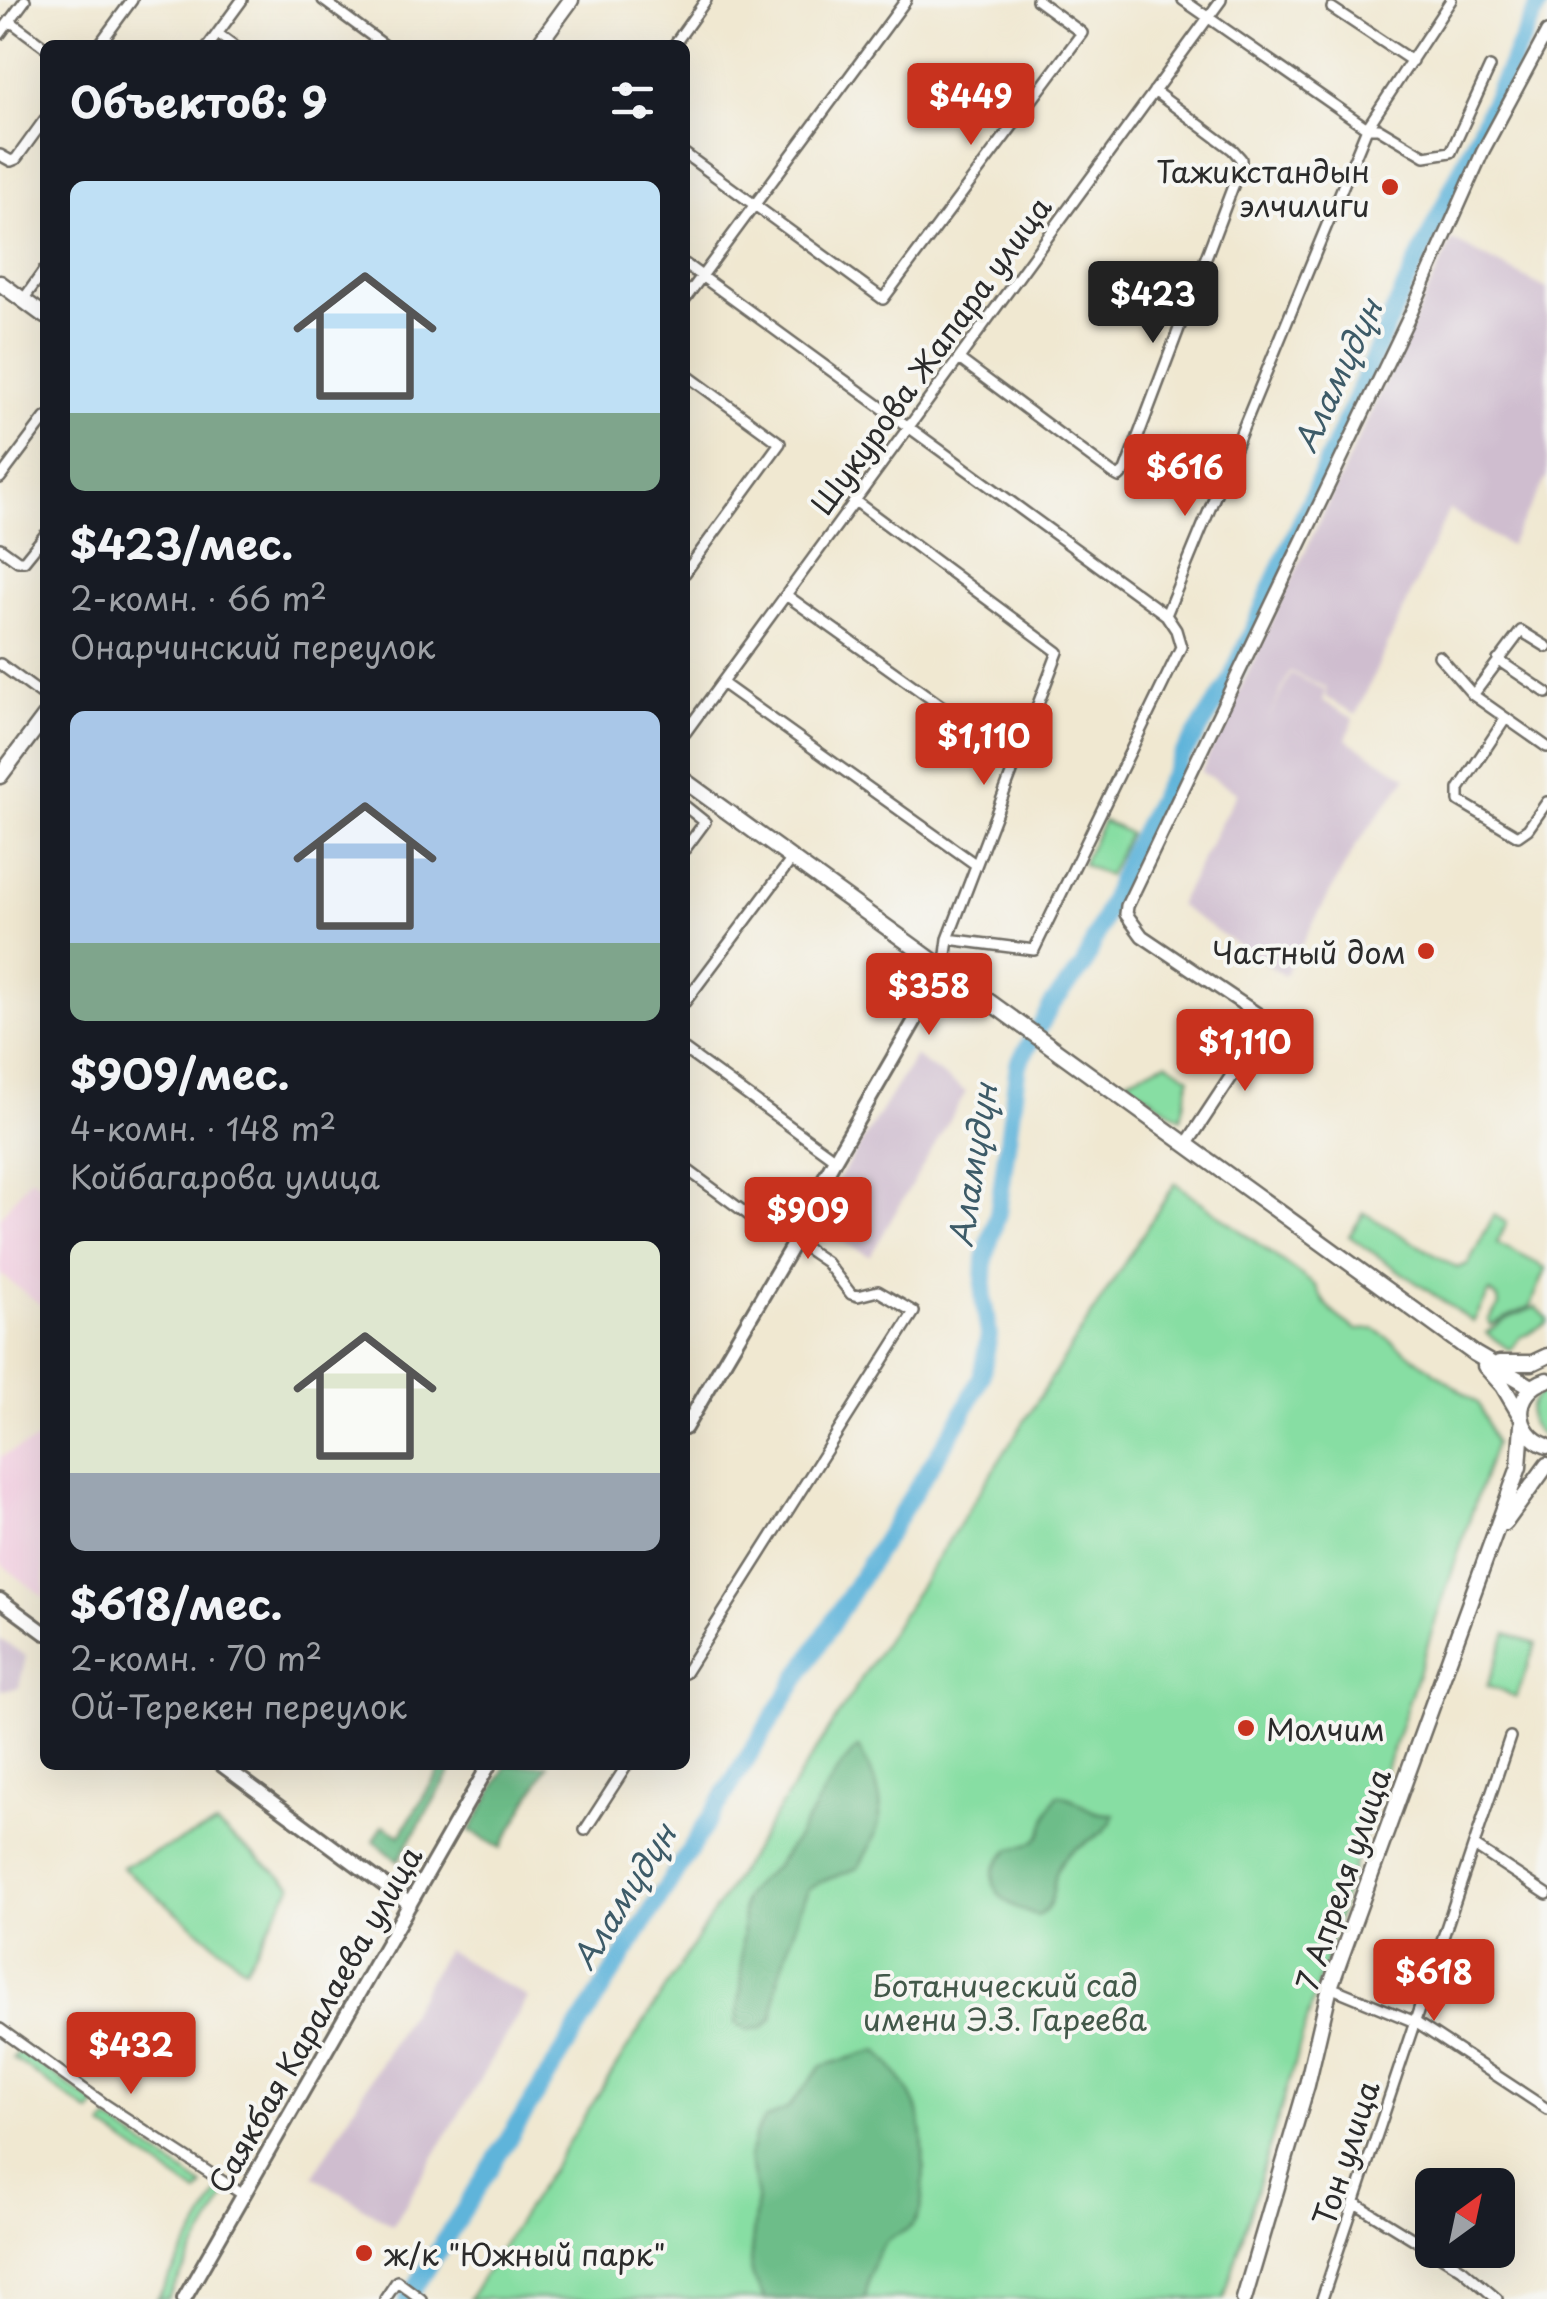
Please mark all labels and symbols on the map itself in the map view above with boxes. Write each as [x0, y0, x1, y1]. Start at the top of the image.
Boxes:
pin: $449 [912, 63, 1030, 148]
place label: Тажикстандын элчилиги [1156, 148, 1370, 227]
marker: Тажикстандын элчилиги [1379, 176, 1401, 198]
street label: Шукурова Жапара улица [799, 186, 1061, 524]
pin: $423 [1094, 261, 1212, 346]
water label: Аламүдүн [1281, 289, 1394, 460]
pin: $616 [1126, 434, 1244, 519]
pin: $1,110 [903, 703, 1065, 788]
place label: Частный дом [1212, 929, 1406, 974]
marker: Частный дом [1415, 940, 1437, 962]
pin: $358 [870, 953, 988, 1038]
pin: $1,110 [1164, 1009, 1326, 1094]
water label: Аламүдүн [935, 1078, 1009, 1250]
pin: $909 [749, 1177, 867, 1262]
place label: Молчим [1266, 1706, 1385, 1751]
marker: Молчим [1235, 1717, 1257, 1739]
street label: 7 Апреля улица [1283, 1762, 1401, 1996]
water label: Аламүдүн [559, 1812, 688, 1978]
street label: Саякбая Каралаева улица [196, 1837, 432, 2201]
pin: $618 [1375, 1939, 1493, 2024]
park label: Ботанический сад имени Э.З. Гареева [863, 1962, 1147, 2041]
pin: $432 [72, 2012, 190, 2097]
street label: Тон улица [1300, 2074, 1390, 2232]
north arrow [1415, 2168, 1515, 2268]
place label: ж/к "Южный парк" [384, 2231, 666, 2276]
marker: ж/к "Южный парк" [353, 2242, 375, 2264]

